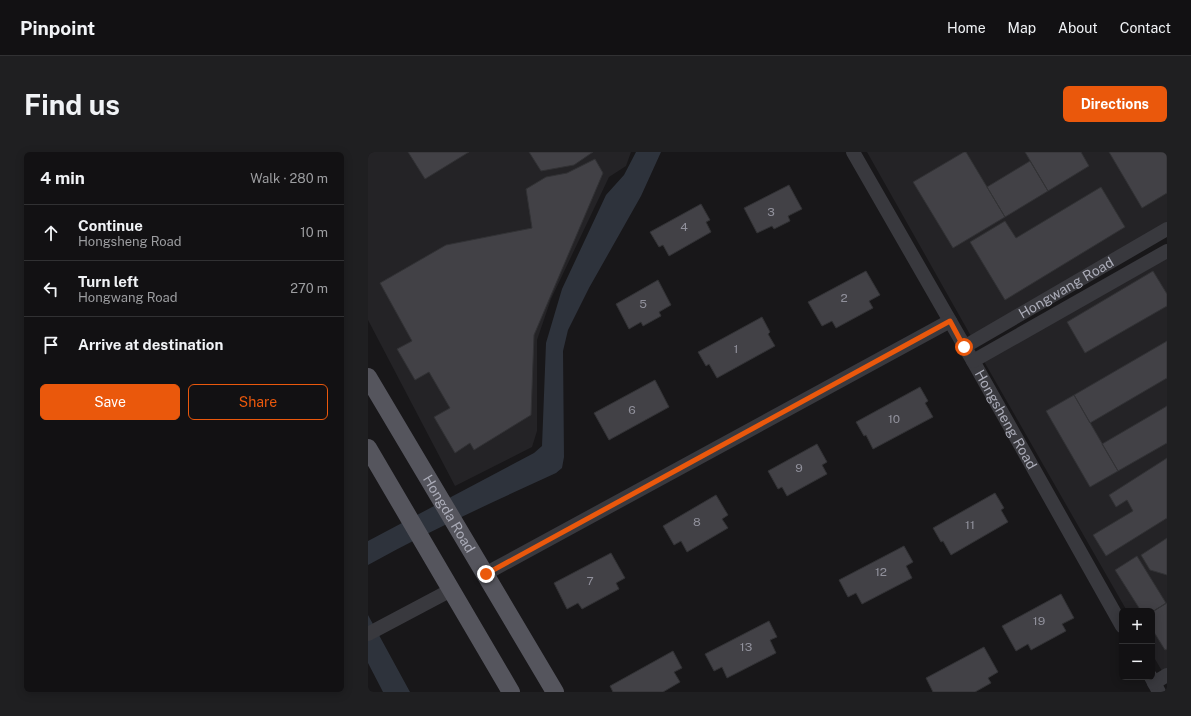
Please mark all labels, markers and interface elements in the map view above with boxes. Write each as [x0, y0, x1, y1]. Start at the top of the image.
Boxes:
text: Pinpoint [20, 17, 95, 39]
text: Home [947, 20, 986, 36]
text: Map [1008, 20, 1036, 36]
text: About [1058, 20, 1098, 36]
text: Contact [1120, 20, 1171, 36]
button: Directions [1063, 86, 1167, 122]
text: Find us [24, 88, 120, 121]
text: 4 min [40, 168, 85, 188]
text: Walk · 280 m [250, 171, 328, 186]
house number: 3 [767, 205, 775, 219]
text: Continue [78, 217, 143, 234]
house number: 4 [680, 220, 688, 234]
icon: ahead [40, 222, 62, 244]
text: 10 m [300, 225, 328, 240]
text: Hongsheng Road [78, 234, 182, 249]
street label: Hongwang Road [1016, 254, 1116, 322]
text: Turn left [78, 273, 139, 290]
icon: left [40, 278, 62, 300]
text: 270 m [290, 281, 328, 296]
text: Hongwang Road [78, 290, 178, 305]
house number: 2 [840, 291, 848, 305]
house number: 5 [639, 297, 647, 311]
icon: arrive [40, 334, 62, 356]
text: Arrive at destination [78, 336, 223, 353]
route start [955, 338, 973, 356]
house number: 1 [734, 342, 738, 356]
street label: Hongsheng Road [972, 367, 1040, 472]
button: Save [40, 384, 180, 420]
button: Share [188, 384, 328, 420]
house number: 6 [628, 403, 636, 417]
house number: 10 [888, 412, 900, 426]
house number: 9 [795, 461, 803, 475]
street label: Hongda Road [420, 472, 478, 556]
house number: 8 [693, 515, 701, 529]
house number: 11 [965, 518, 975, 532]
route end [477, 565, 495, 583]
house number: 12 [875, 565, 887, 579]
house number: 7 [586, 574, 594, 588]
map controls [1119, 608, 1155, 680]
button: + [1119, 608, 1155, 644]
house number: 19 [1033, 614, 1045, 628]
house number: 13 [740, 640, 752, 654]
button: − [1119, 644, 1155, 680]

